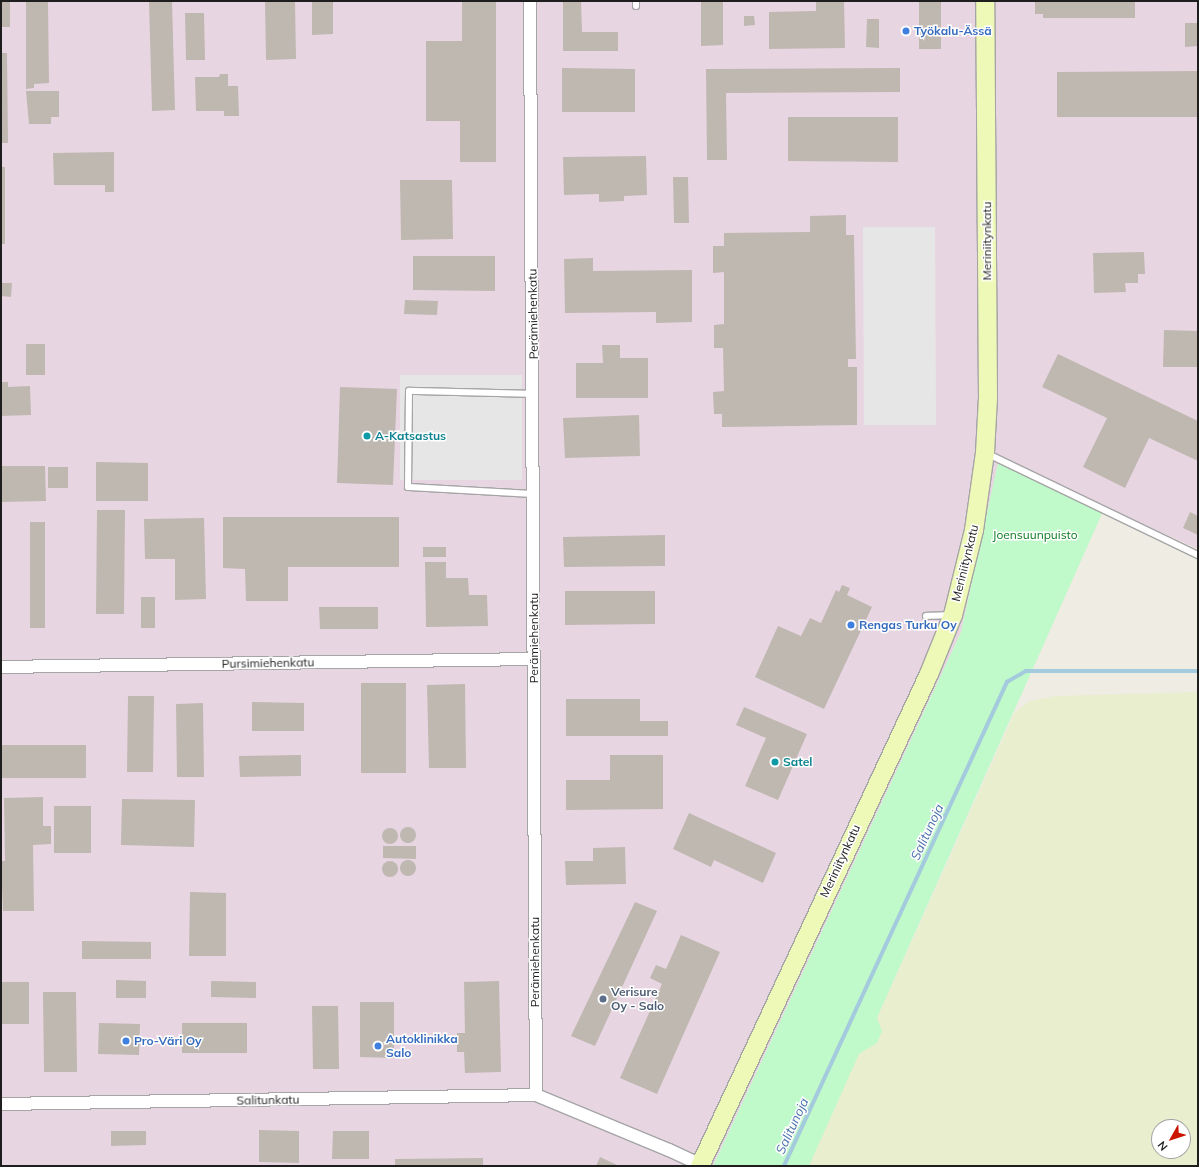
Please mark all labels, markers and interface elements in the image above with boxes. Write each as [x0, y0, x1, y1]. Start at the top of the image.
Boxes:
place label: Työkalu-Ässä [914, 24, 992, 38]
marker: Työkalu-Ässä [901, 26, 911, 36]
street label: Meriniitynkatu [980, 202, 994, 280]
street label: Perämiehenkatu [525, 269, 541, 359]
place label: A-Katsastus [375, 429, 446, 443]
marker: A-Katsastus [362, 431, 372, 441]
street label: Meriniitynkatu [948, 523, 982, 603]
park label: Joensuunpuisto [992, 528, 1078, 542]
street label: Perämiehenkatu [527, 593, 541, 683]
place label: Rengas Turku Oy [859, 618, 957, 632]
marker: Rengas Turku Oy [846, 620, 856, 630]
street label: Pursimiehenkatu [222, 655, 314, 671]
place label: Satel [783, 755, 812, 769]
marker: Satel [770, 757, 780, 767]
water label: Salitunoja [907, 801, 947, 863]
street label: Meriniitynkatu [817, 822, 863, 900]
street label: Perämiehenkatu [528, 917, 542, 1007]
place label: Verisure Oy - Salo [611, 985, 664, 1013]
marker: Verisure Oy - Salo [598, 994, 608, 1004]
place label: Autoklinikka Salo [386, 1032, 458, 1060]
place label: Pro-Väri Oy [134, 1034, 202, 1048]
marker: Pro-Väri Oy [121, 1036, 131, 1046]
marker: Autoklinikka Salo [373, 1041, 383, 1051]
street label: Salitunkatu [236, 1092, 300, 1108]
water label: Salitunoja [772, 1095, 812, 1157]
north arrow [1151, 1119, 1191, 1159]
text: N [1154, 1138, 1171, 1154]

